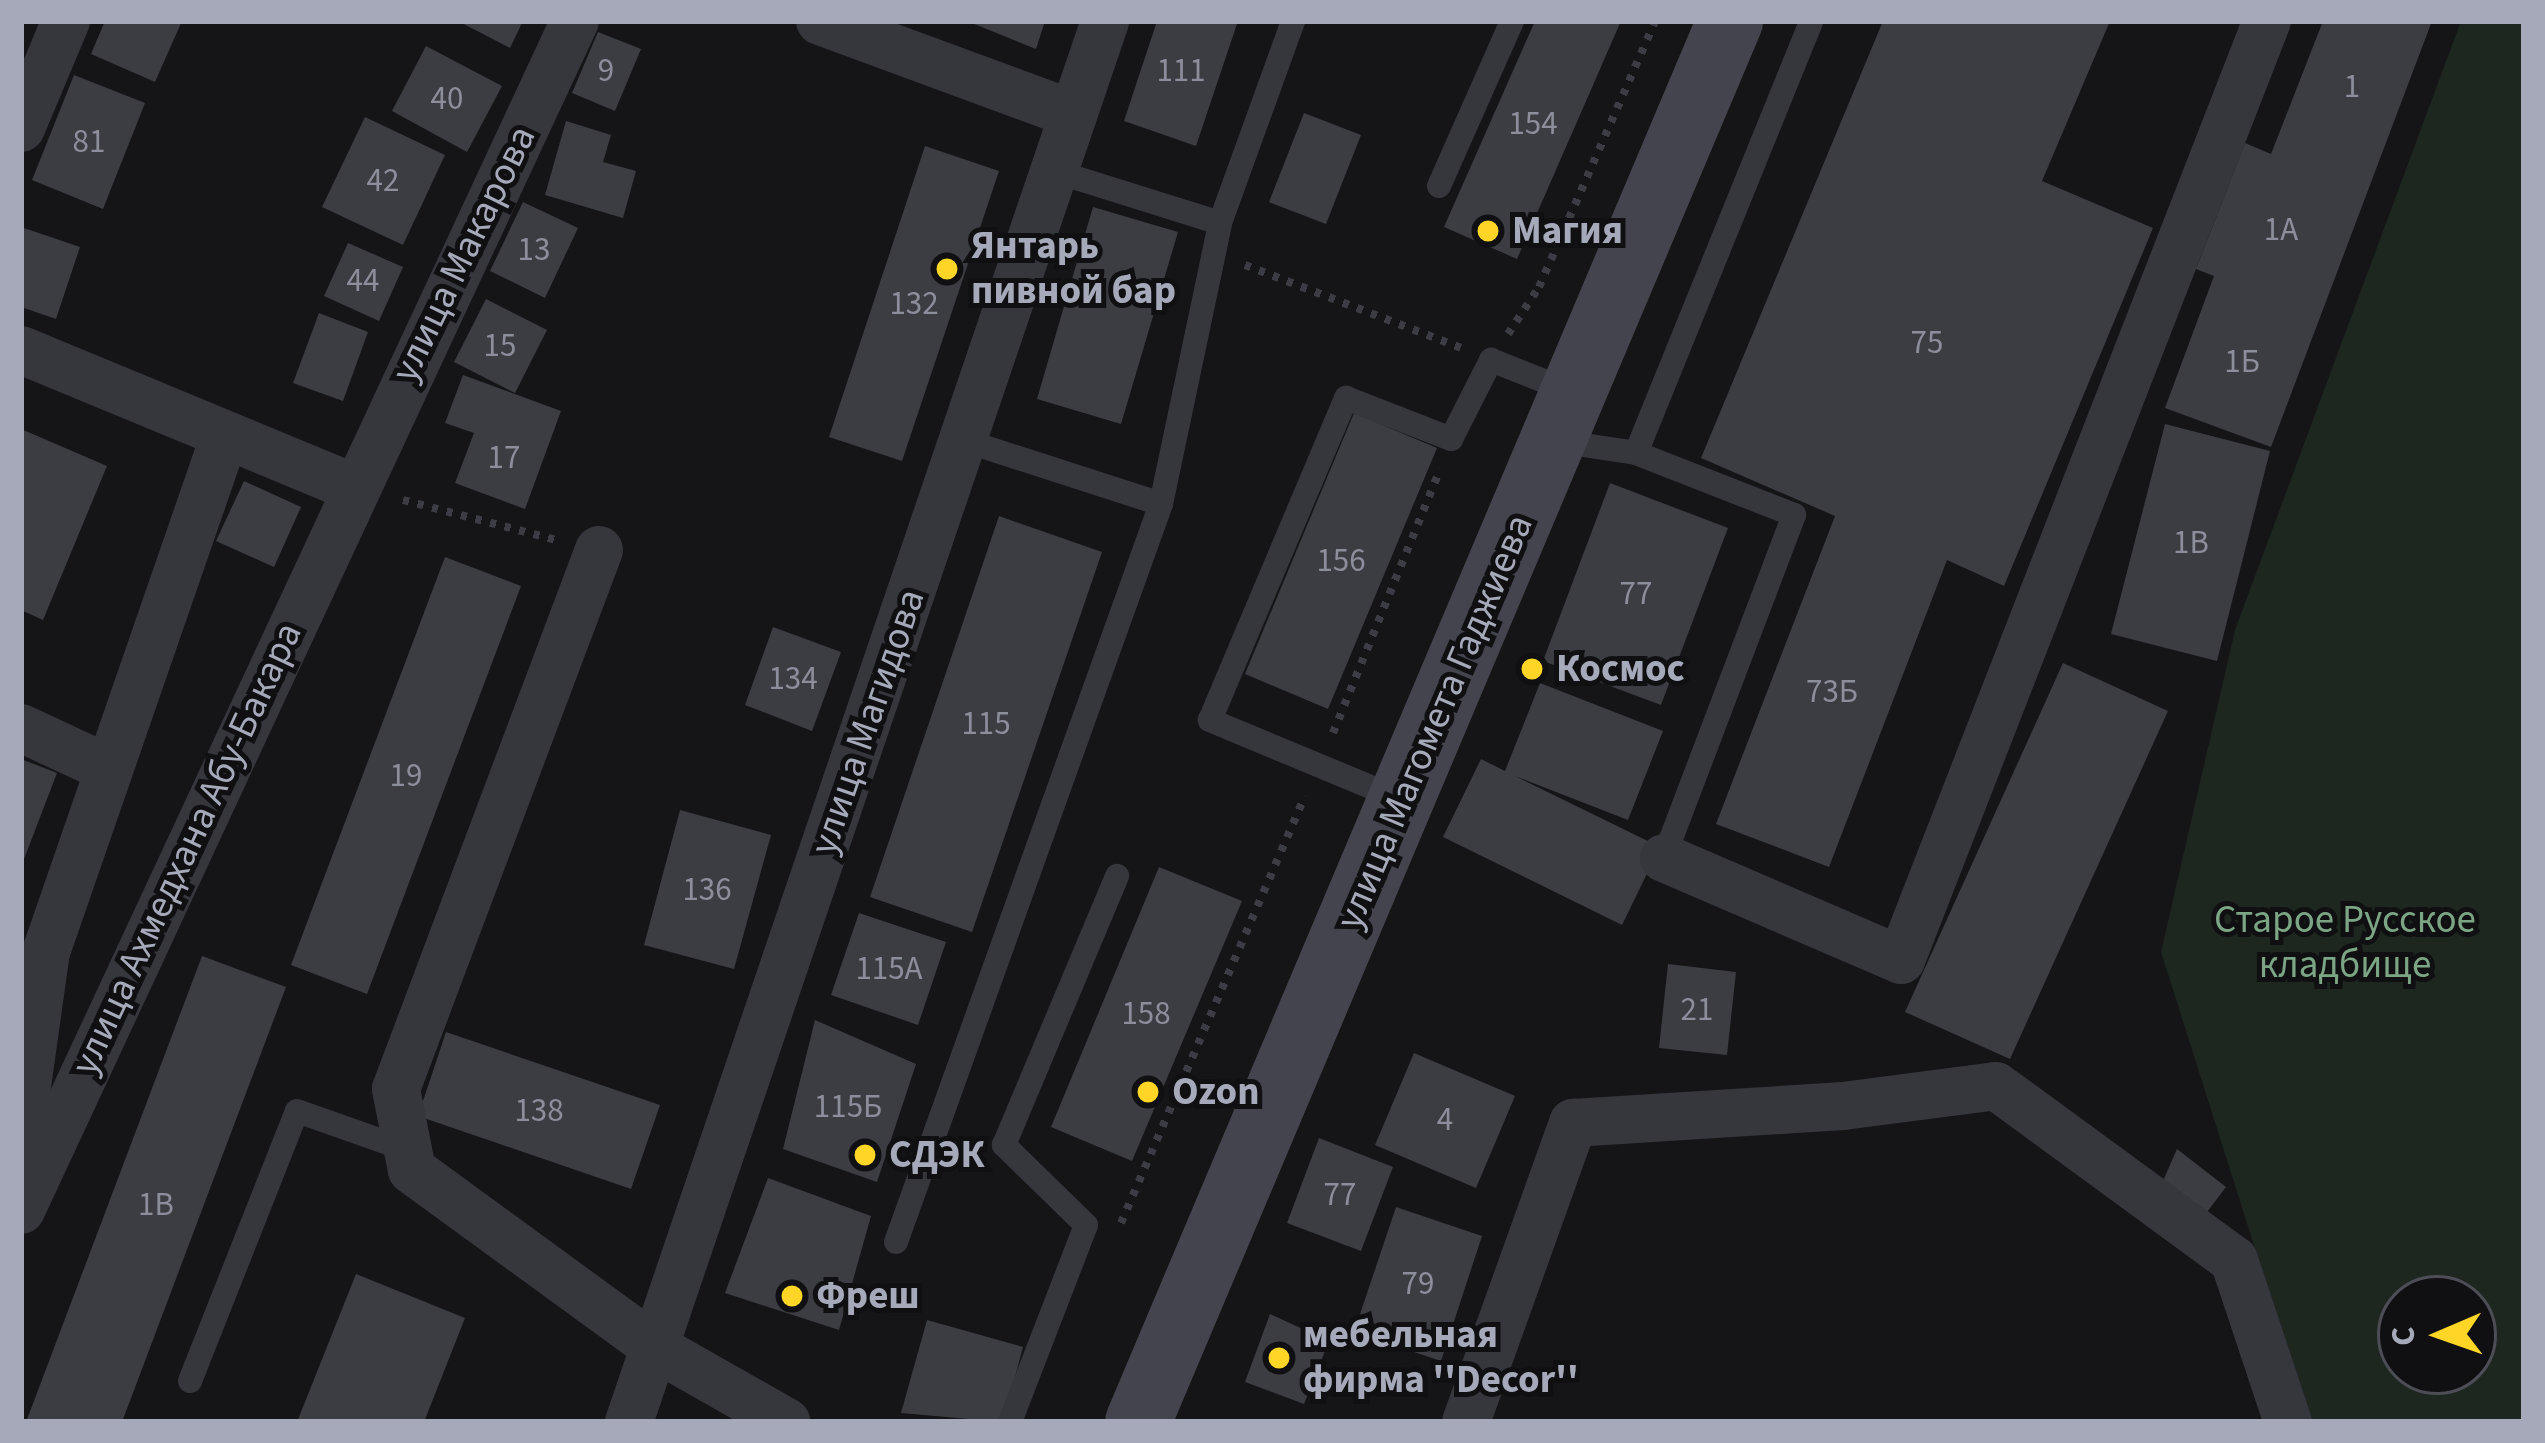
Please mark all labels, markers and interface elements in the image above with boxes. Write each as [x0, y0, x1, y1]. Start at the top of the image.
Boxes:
house number: 9 [598, 51, 614, 91]
house number: 111 [1156, 51, 1206, 91]
house number: 1 [2344, 67, 2360, 107]
house number: 40 [431, 79, 463, 119]
house number: 154 [1508, 104, 1558, 144]
street label: улица Макарова [382, 118, 546, 390]
house number: 81 [73, 122, 105, 162]
house number: 42 [367, 161, 399, 201]
place label: Магия [1512, 208, 1623, 254]
house number: 1А [2264, 210, 2298, 250]
marker: Магия [1475, 218, 1501, 244]
place label: Янтарь пивной бар [971, 224, 1176, 315]
house number: 13 [518, 230, 550, 270]
marker: Янтарь пивной бар [934, 256, 960, 282]
house number: 44 [347, 261, 379, 301]
house number: 132 [889, 284, 939, 324]
house number: 75 [1911, 323, 1943, 363]
house number: 15 [484, 326, 516, 366]
house number: 1Б [2224, 342, 2260, 382]
house number: 17 [488, 438, 520, 478]
street label: улица Магомета Гаджиева [1326, 508, 1544, 936]
house number: 1В [2173, 523, 2209, 563]
house number: 156 [1316, 541, 1366, 581]
house number: 77 [1620, 574, 1652, 614]
street label: улица Магидова [801, 583, 935, 861]
street label: улица Ахмедхана Абу-Бакара [62, 616, 312, 1082]
place label: Космос [1556, 646, 1685, 692]
marker: Космос [1519, 656, 1545, 682]
house number: 134 [768, 659, 818, 699]
house number: 73Б [1806, 672, 1858, 712]
house number: 115 [961, 704, 1011, 744]
house number: 19 [390, 756, 422, 796]
house number: 136 [682, 870, 732, 910]
park label: Старое Русское кладбище [2214, 898, 2476, 989]
house number: 115А [855, 949, 923, 989]
house number: 21 [1681, 990, 1713, 1030]
house number: 158 [1121, 994, 1171, 1034]
place label: Ozon [1172, 1069, 1260, 1115]
marker: Ozon [1135, 1079, 1161, 1105]
house number: 115Б [814, 1087, 882, 1127]
house number: 138 [514, 1091, 564, 1131]
house number: 4 [1437, 1100, 1453, 1140]
place label: СДЭК [889, 1132, 984, 1178]
marker: СДЭК [852, 1142, 878, 1168]
house number: 77 [1324, 1175, 1356, 1215]
house number: 1В [138, 1185, 174, 1225]
house number: 79 [1402, 1264, 1434, 1304]
place label: Фреш [816, 1273, 920, 1319]
north arrow [2377, 1275, 2497, 1395]
marker: Фреш [779, 1283, 805, 1309]
place label: мебельная фирма ''Decor'' [1303, 1313, 1579, 1404]
text: С [2380, 1326, 2427, 1347]
marker: мебельная фирма ''Decor'' [1266, 1345, 1292, 1371]

